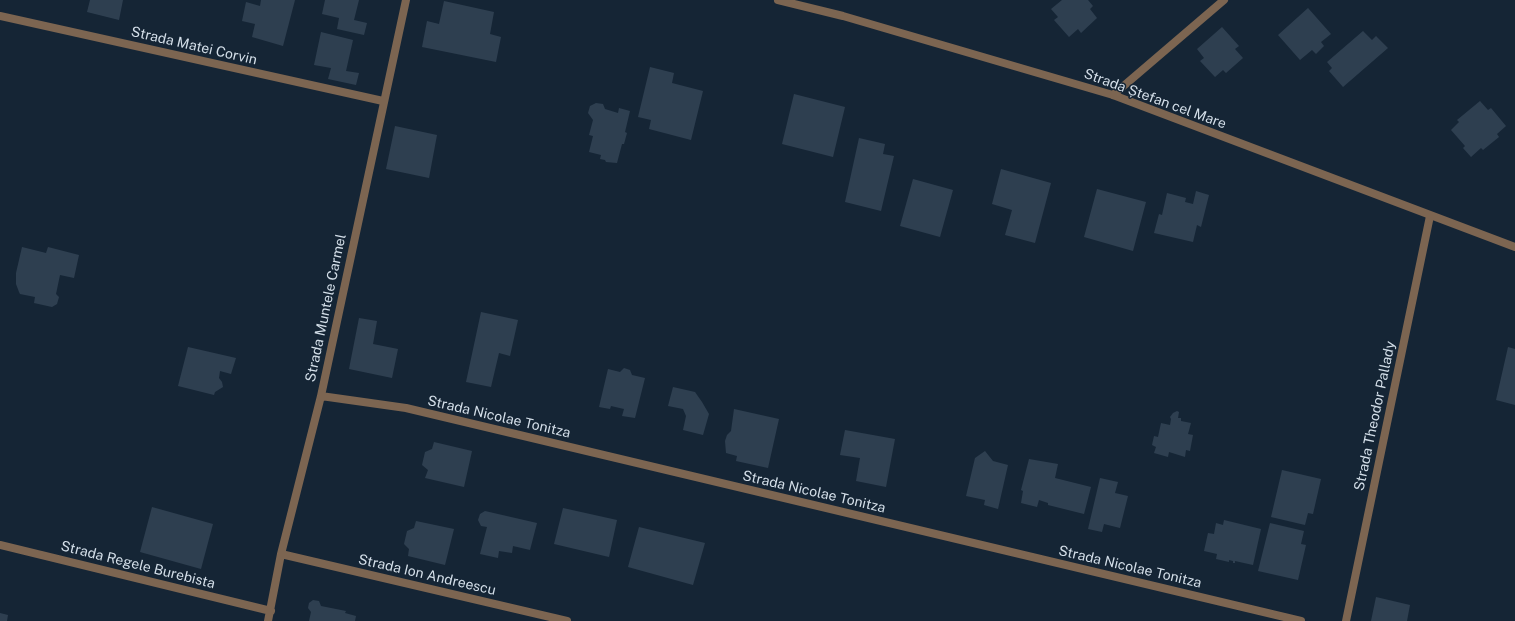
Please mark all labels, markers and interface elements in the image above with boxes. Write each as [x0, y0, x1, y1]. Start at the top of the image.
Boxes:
street label: Strada Matei Corvin [129, 23, 259, 69]
street label: Strada Ștefan cel Mare [1081, 65, 1229, 133]
street label: Strada Muntele Carmel [302, 232, 350, 384]
street label: Strada Theodor Pallady [1351, 340, 1399, 492]
street label: Strada Nicolae Tonitza [426, 392, 572, 442]
street label: Strada Nicolae Tonitza [741, 467, 887, 517]
street label: Strada Regele Burebista [59, 538, 217, 592]
street label: Strada Nicolae Tonitza [1057, 542, 1203, 592]
street label: Strada Ion Andreescu [357, 551, 497, 599]

